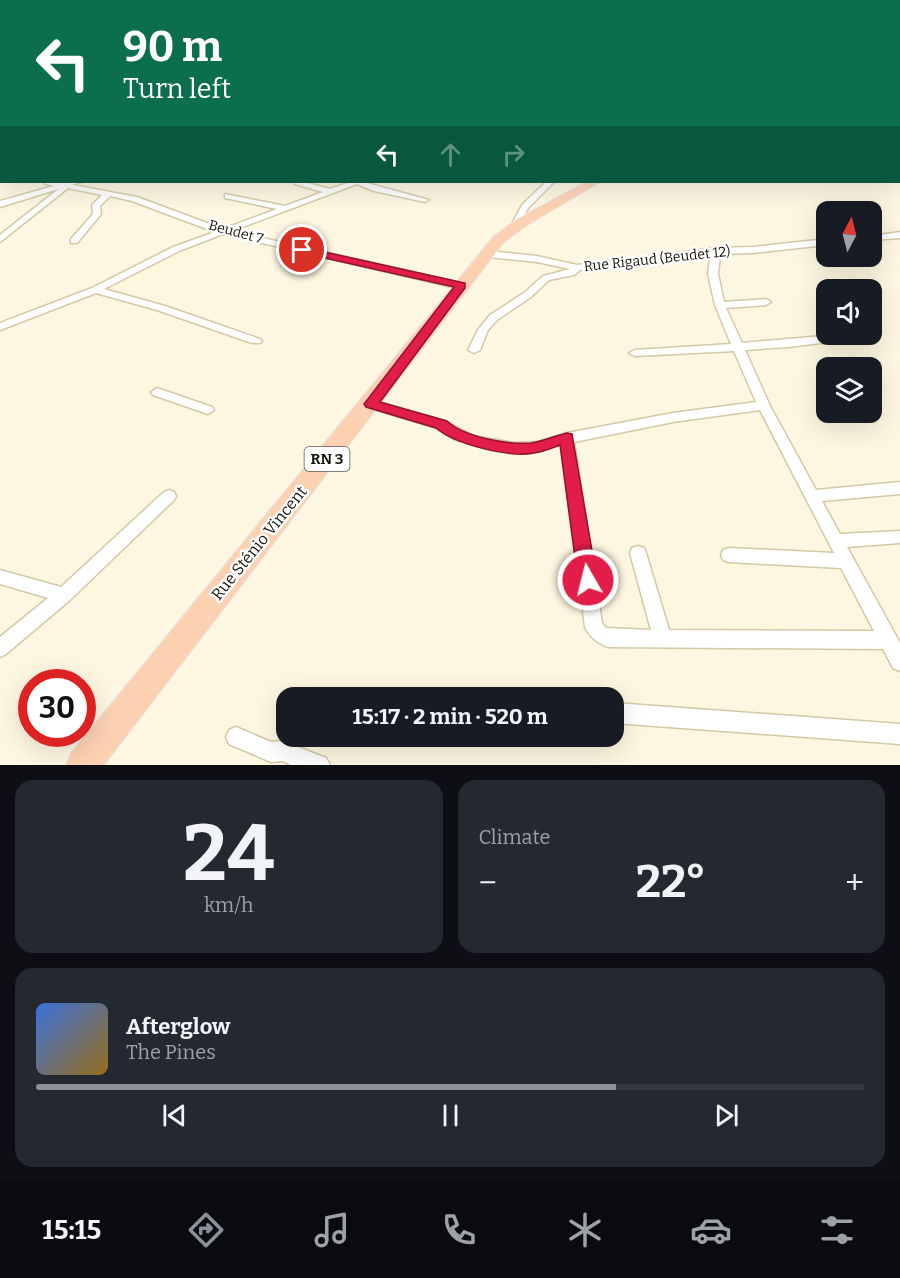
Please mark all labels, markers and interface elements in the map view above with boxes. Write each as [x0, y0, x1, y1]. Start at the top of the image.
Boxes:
text: 90 m [123, 22, 222, 72]
icon: left [24, 24, 102, 102]
text: Turn left [123, 73, 231, 105]
icon: left [371, 138, 404, 171]
icon: ahead [434, 138, 467, 171]
icon: right [497, 138, 530, 171]
north arrow [816, 201, 882, 267]
map controls [816, 201, 882, 423]
street label: Beudet 7 [207, 217, 265, 247]
pin [276, 224, 327, 275]
icon: arrive [285, 233, 318, 266]
street label: Rue Rigaud (Beudet 12) [583, 243, 731, 275]
button: sound [816, 279, 882, 345]
button: layers [816, 357, 882, 423]
road number: RN 3 [304, 447, 350, 471]
street label: Rue Sténio Vincent [207, 482, 311, 604]
position arrow [556, 548, 620, 612]
speed limit sign: 30 [18, 669, 96, 747]
text: 15:17 · 2 min · 520 m [352, 703, 548, 730]
text: 24 [183, 807, 274, 901]
text: Climate [479, 825, 550, 849]
text: 22° [636, 855, 706, 909]
text: − [479, 863, 497, 903]
text: + [845, 863, 864, 903]
text: km/h [204, 893, 254, 917]
text: Afterglow [126, 1013, 230, 1040]
text: The Pines [126, 1040, 216, 1064]
icon: previous [158, 1099, 191, 1132]
icon: pause [434, 1099, 467, 1132]
icon: next [710, 1099, 743, 1132]
icon: directions [185, 1209, 227, 1251]
icon: music [311, 1209, 353, 1251]
icon: phone [438, 1209, 480, 1251]
icon: climate [564, 1209, 606, 1251]
icon: car [690, 1209, 732, 1251]
icon: filters [816, 1209, 858, 1251]
text: 15:15 [42, 1214, 101, 1246]

